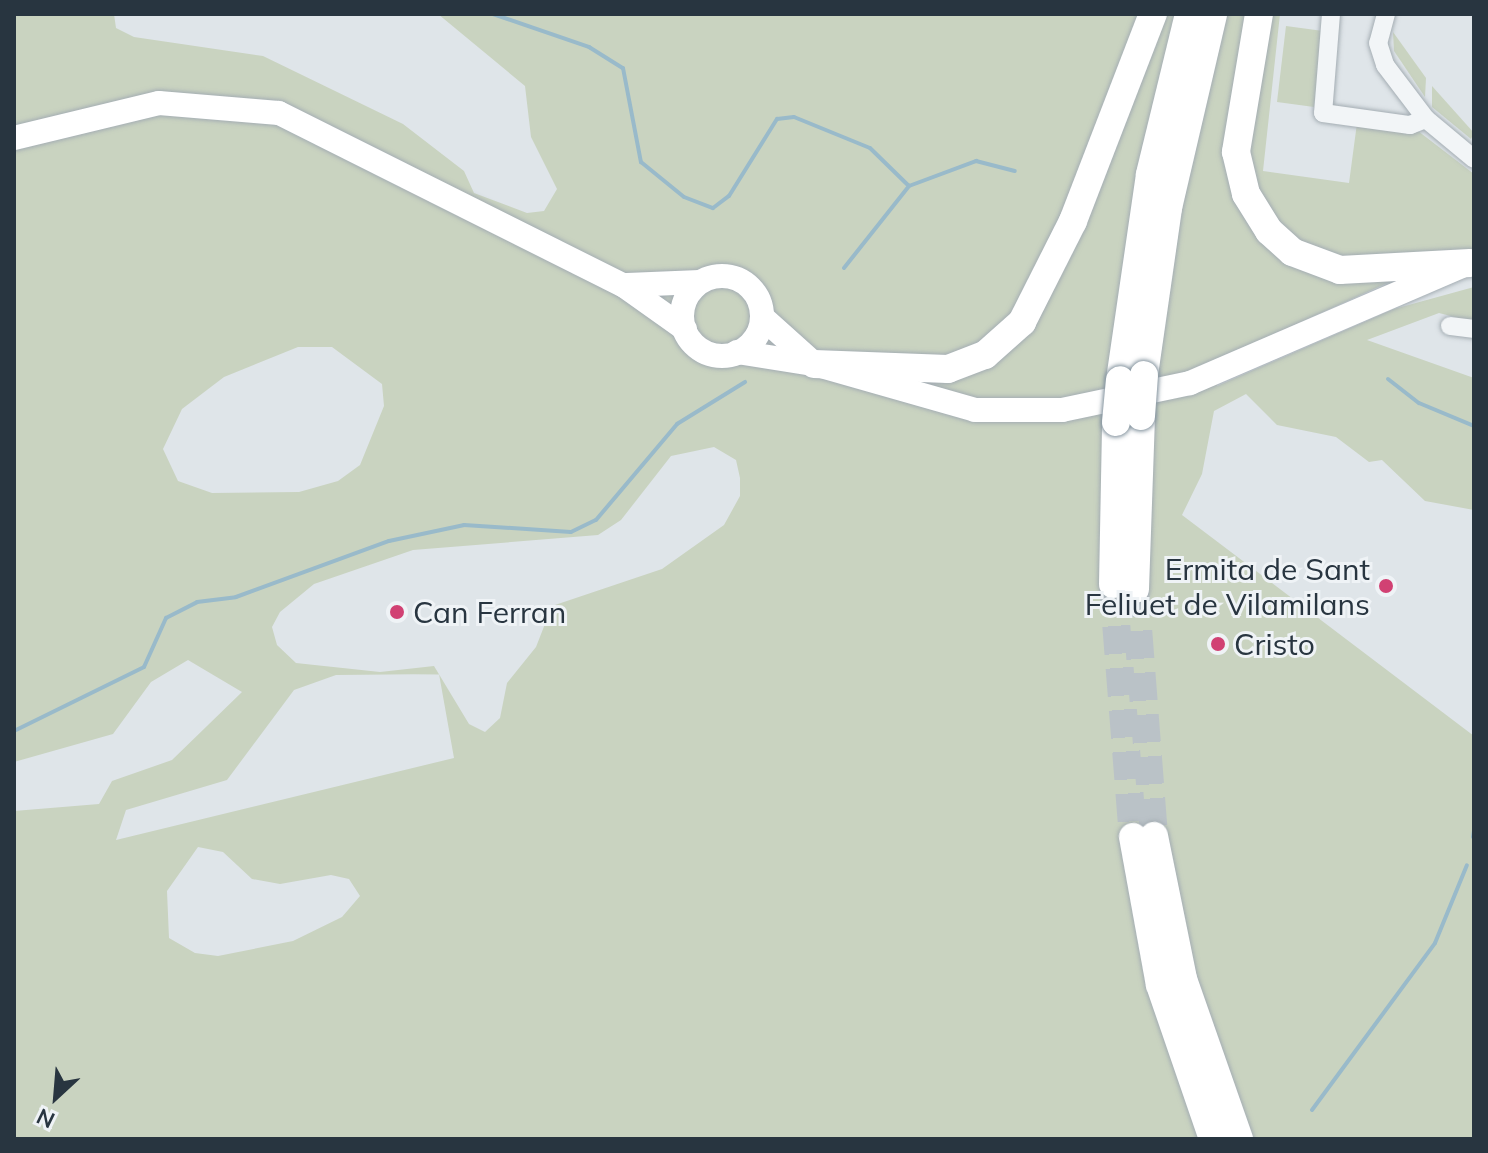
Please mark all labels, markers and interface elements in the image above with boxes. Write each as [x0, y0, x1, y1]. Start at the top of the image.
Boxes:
place label: Ermita de Sant Feliuet de Vilamilans [1085, 551, 1370, 622]
marker: Ermita de Sant Feliuet de Vilamilans [1377, 577, 1395, 595]
place label: Can Ferran [413, 594, 566, 630]
marker: Can Ferran [388, 603, 406, 621]
place label: Cristo [1234, 626, 1315, 662]
marker: Cristo [1209, 635, 1227, 653]
north arrow [16, 1057, 96, 1137]
text: N [32, 1102, 59, 1135]

